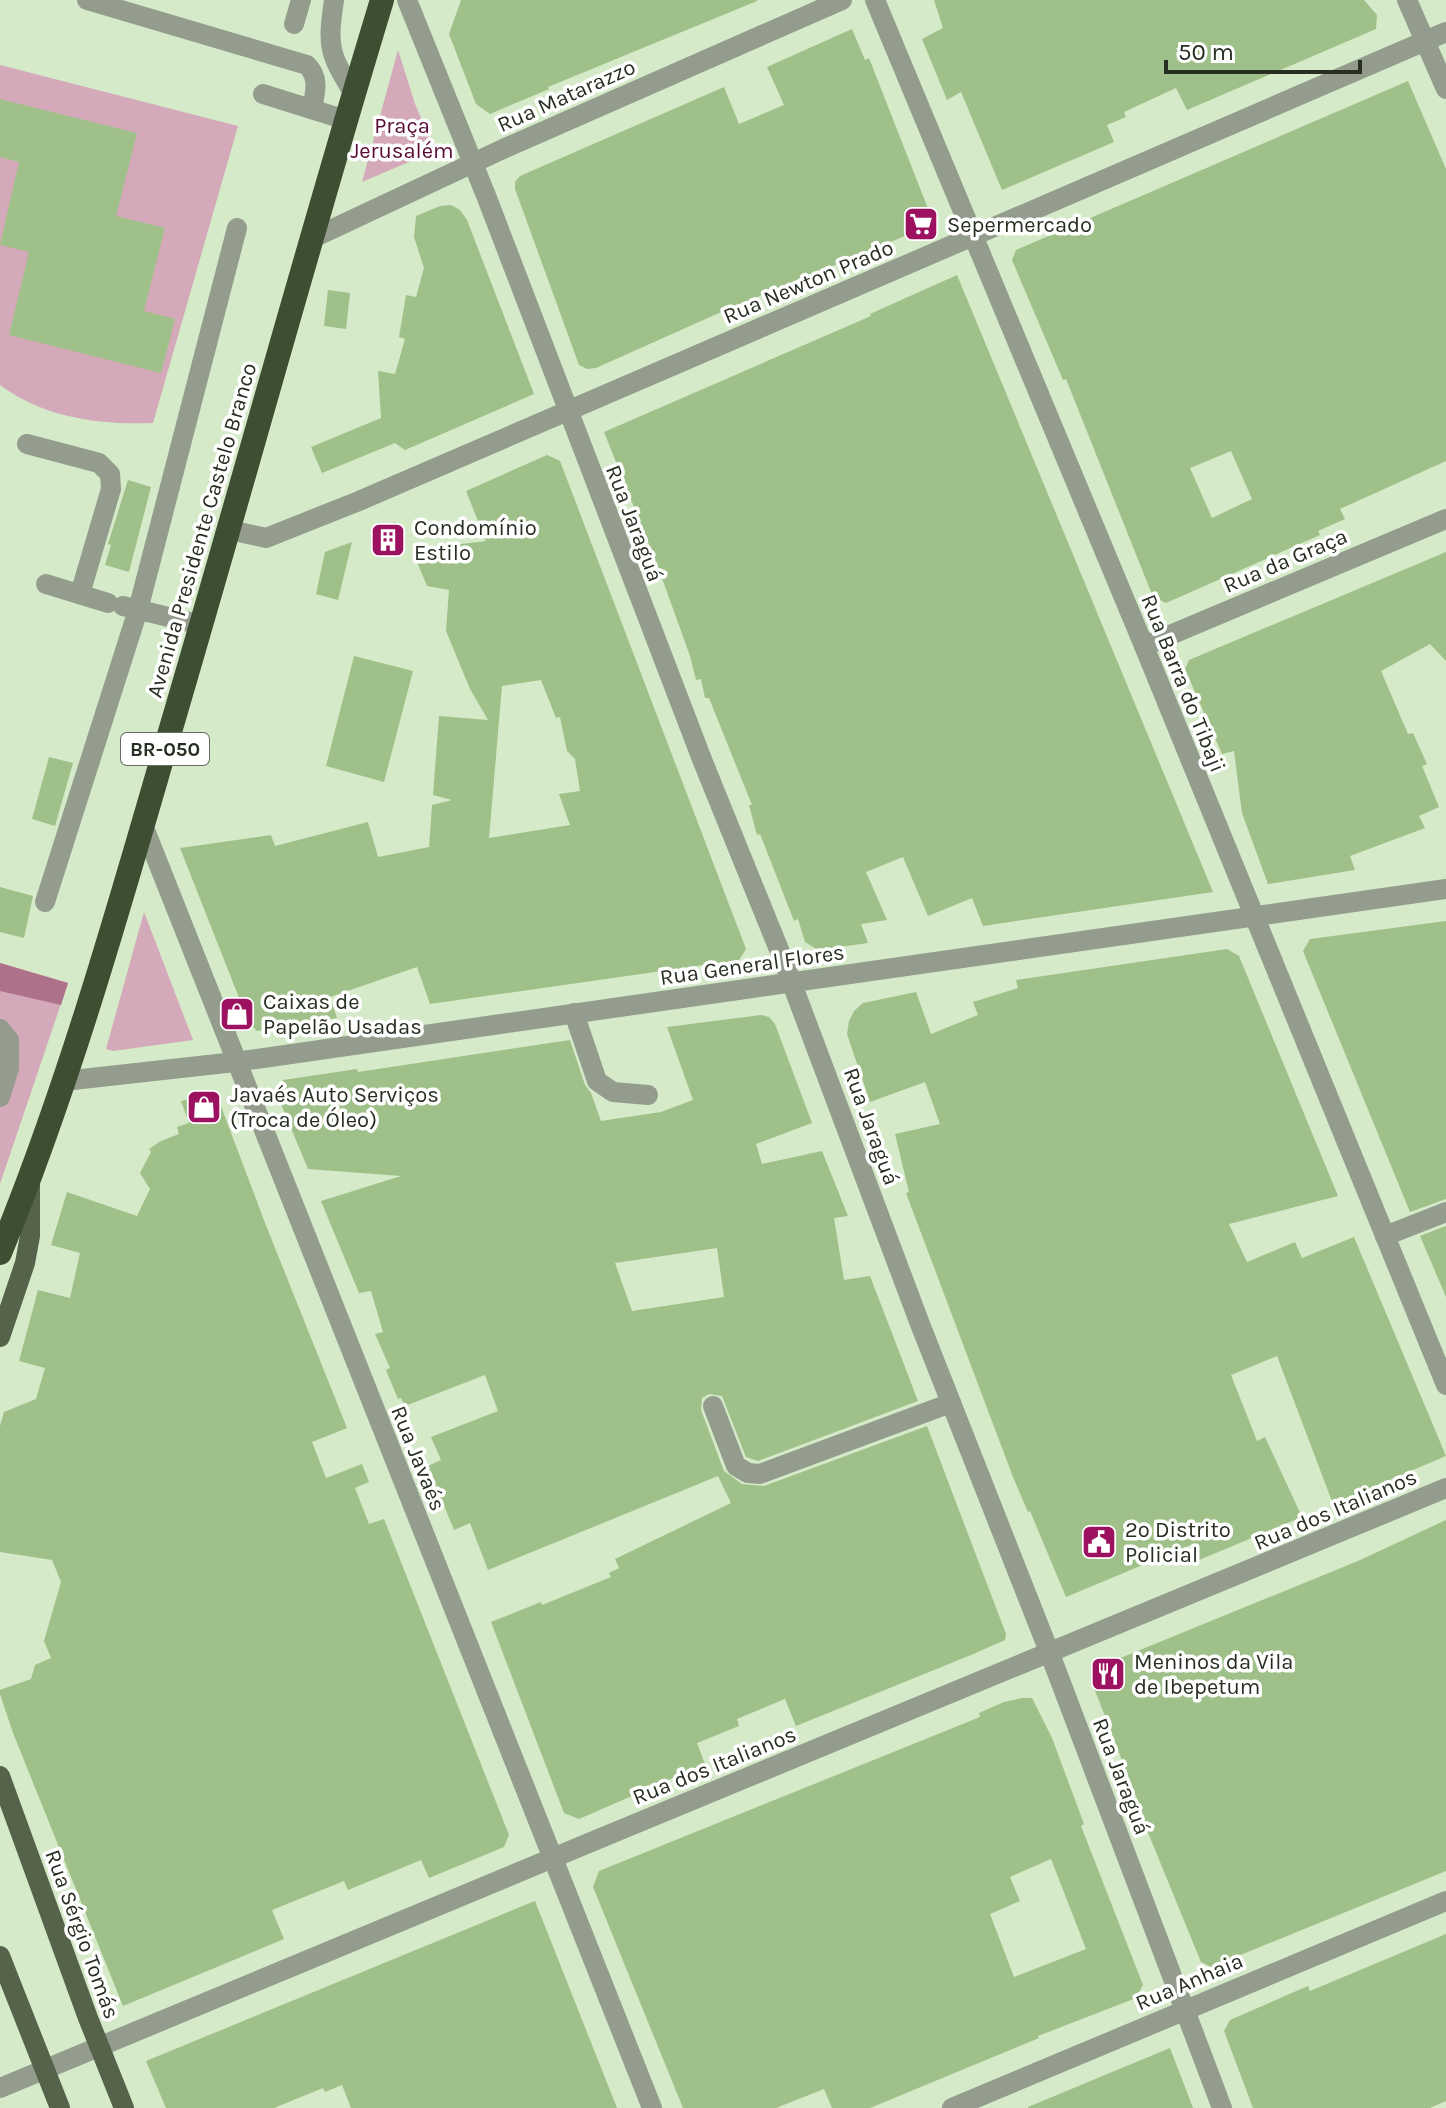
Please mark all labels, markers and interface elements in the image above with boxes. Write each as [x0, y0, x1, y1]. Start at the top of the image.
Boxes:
scale bar [1166, 24, 1360, 74]
text: 50 m [1178, 38, 1234, 66]
street label: Rua Matarazzo [493, 54, 639, 138]
park label: Praça Jerusalém [350, 113, 454, 164]
supermarket icon: Sepermercado [902, 205, 940, 243]
place label: Sepermercado [947, 212, 1092, 238]
street label: Rua Newton Prado [719, 234, 897, 330]
street label: Avenida Presidente Castelo Branco [142, 360, 262, 701]
street label: Rua Jaraguá [600, 461, 668, 585]
place label: Condomínio Estilo [414, 515, 537, 566]
building icon: Condomínio Estilo [369, 521, 407, 559]
street label: Rua da Graça [1219, 523, 1351, 599]
street label: Rua Barra do Tibaji [1136, 591, 1231, 776]
road number: BR-050 [121, 733, 209, 765]
street label: Rua General Flores [658, 939, 846, 991]
place label: Caixas de Papelão Usadas [263, 989, 422, 1040]
shop icon: Caixas de Papelão Usadas [218, 995, 256, 1033]
street label: Rua Jaraguá [838, 1064, 904, 1189]
place label: Javaés Auto Serviços (Troca de Óleo) [230, 1082, 439, 1133]
shop icon: Javaés Auto Serviços (Troca de Óleo) [185, 1088, 223, 1126]
street label: Rua Javaés [385, 1402, 451, 1515]
street label: Rua dos Italianos [1250, 1464, 1421, 1556]
place label: 2º Distrito Policial [1125, 1517, 1231, 1568]
public building icon: 2º Distrito Policial [1080, 1523, 1118, 1561]
place label: Meninos da Vila de Ibepetum [1134, 1649, 1293, 1700]
restaurant icon: Meninos da Vila de Ibepetum [1089, 1655, 1127, 1693]
street label: Rua Jaraguá [1087, 1714, 1155, 1838]
street label: Rua dos Italianos [629, 1721, 800, 1811]
street label: Rua Sérgio Tomás [39, 1846, 125, 2022]
street label: Rua Anhaia [1132, 1948, 1247, 2016]

